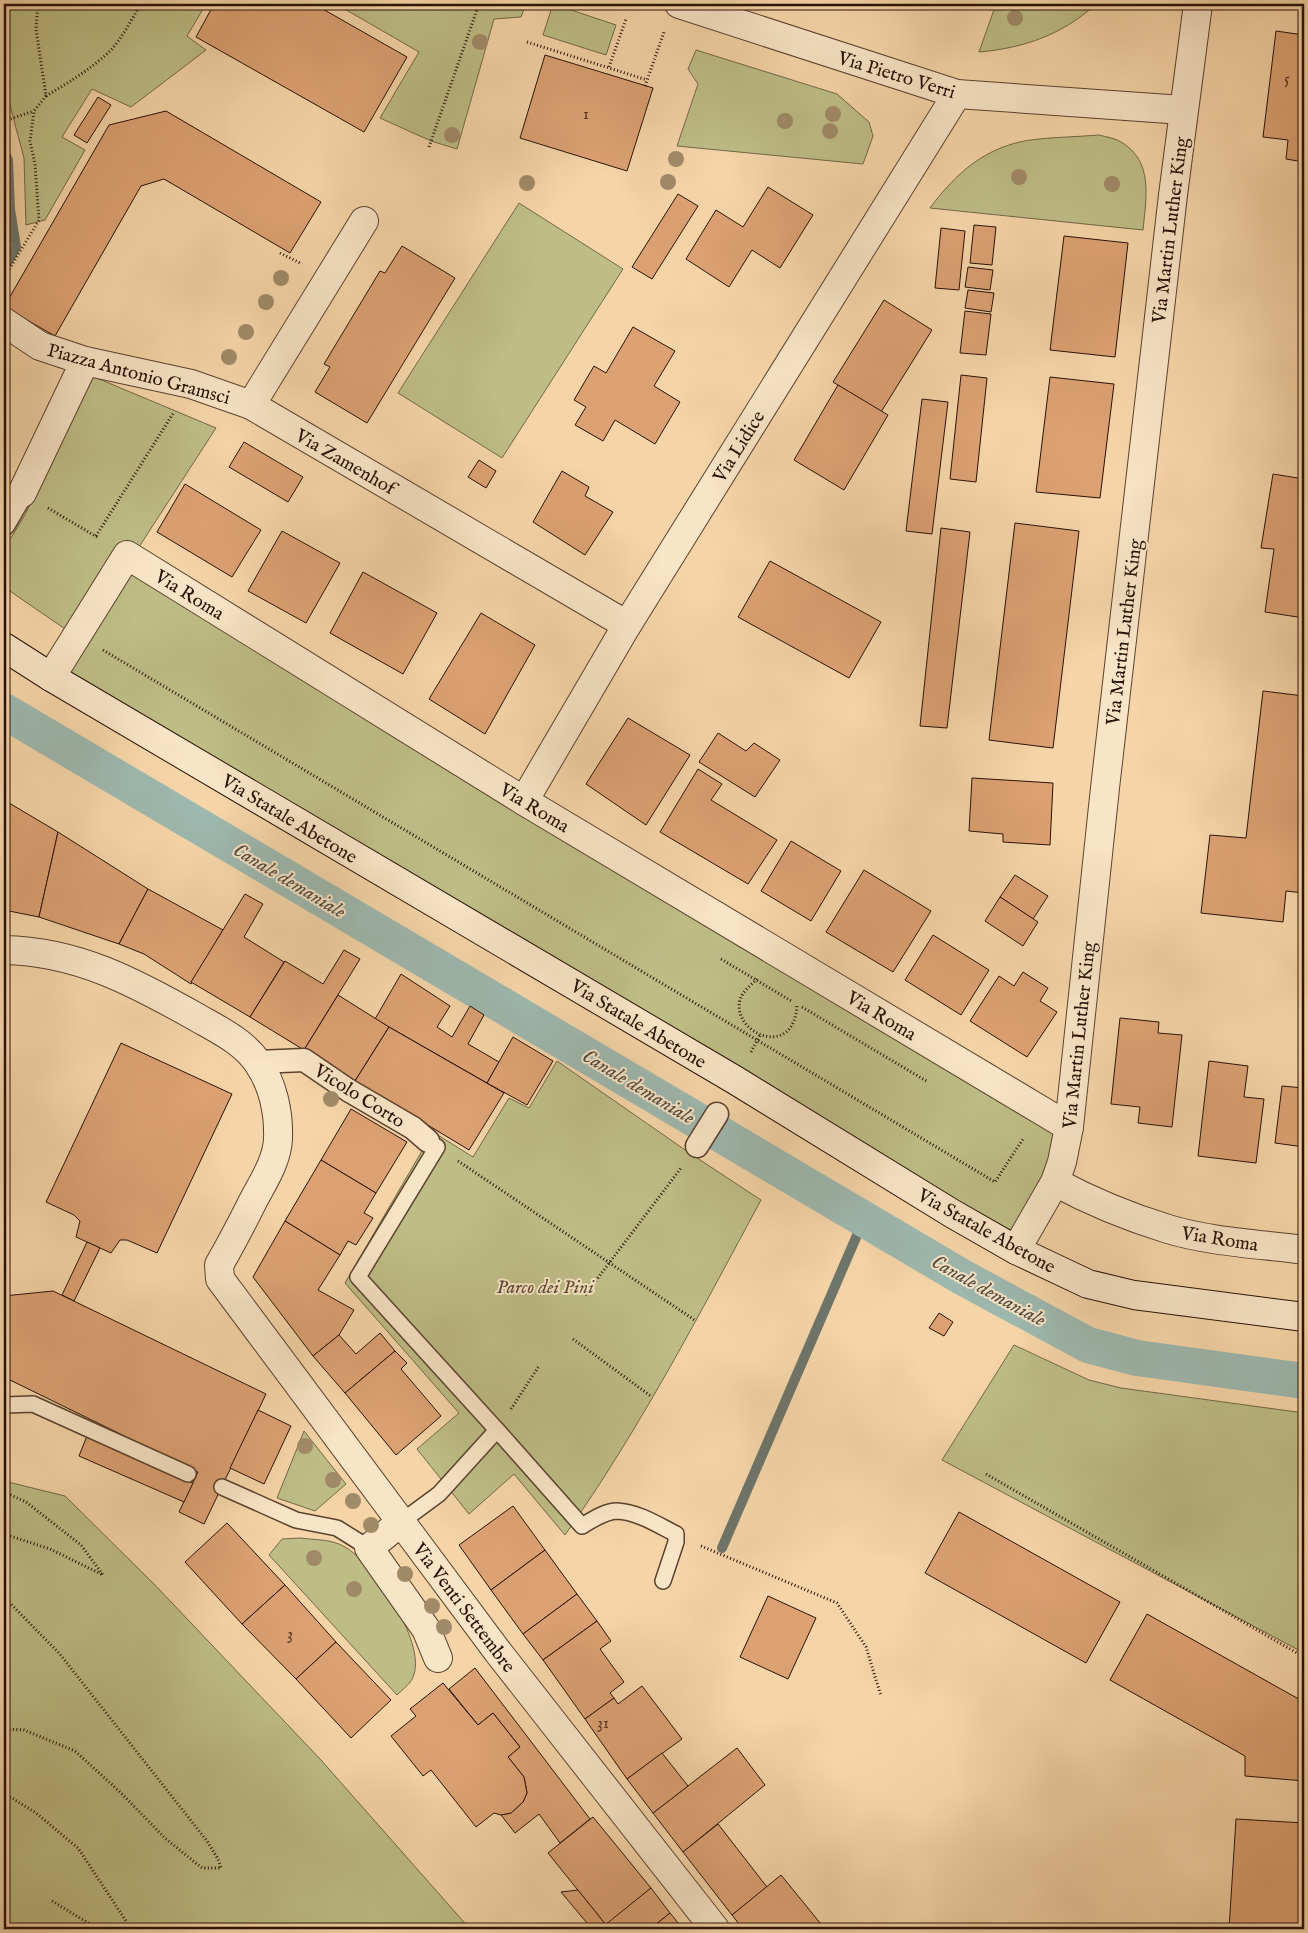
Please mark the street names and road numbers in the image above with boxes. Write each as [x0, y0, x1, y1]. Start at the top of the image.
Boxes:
street label: Via Pietro Verri [834, 46, 958, 105]
street label: Via Martin Luther King [1148, 135, 1194, 326]
street label: Piazza Antonio Gramsci [45, 339, 232, 411]
street label: Via Lidice [708, 406, 771, 488]
street label: Via Zamenhof [290, 424, 402, 503]
street label: Via Martin Luther King [1102, 537, 1148, 728]
street label: Via Roma [149, 564, 229, 627]
street label: Via Statale Abetone [216, 769, 361, 870]
street label: Via Roma [494, 778, 574, 839]
street label: Via Martin Luther King [1058, 940, 1102, 1131]
street label: Via Statale Abetone [565, 974, 710, 1075]
street label: Via Roma [841, 986, 921, 1047]
street label: Vicolo Corto [308, 1059, 409, 1134]
street label: Via Statale Abetone [912, 1183, 1060, 1280]
street label: Via Roma [1179, 1222, 1261, 1258]
street label: Via Venti Settembre [406, 1538, 520, 1678]

